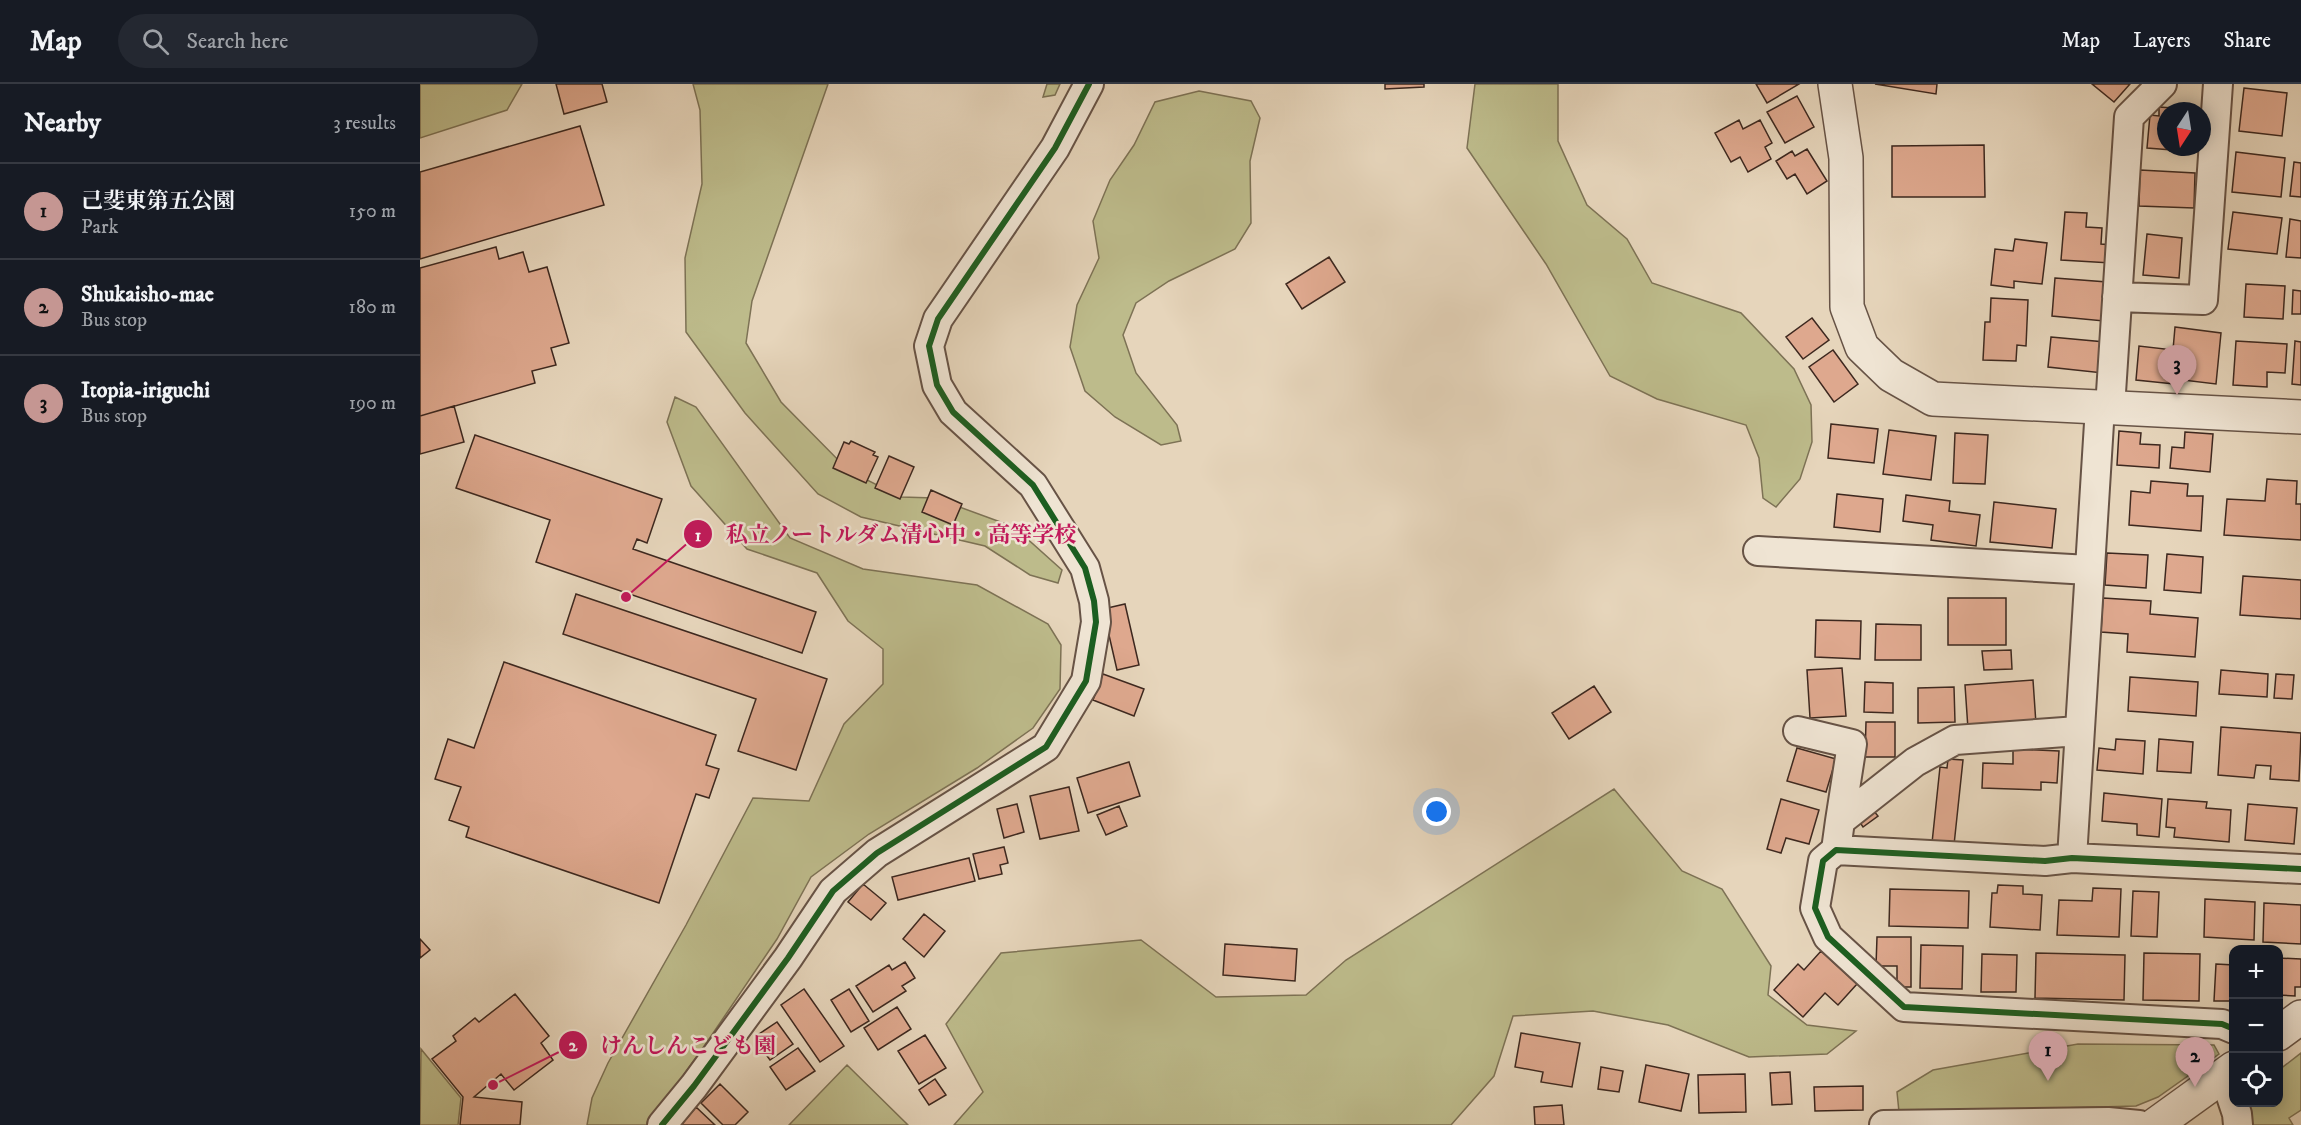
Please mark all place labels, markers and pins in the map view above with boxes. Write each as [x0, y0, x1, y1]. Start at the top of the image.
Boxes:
pin: 3 [2158, 346, 2196, 395]
callout: 私立ノートルダム清心中・高等学校 [683, 514, 1088, 554]
callout: けんしんこども園 [558, 1025, 788, 1065]
pin: 1 [2028, 1032, 2068, 1081]
pin: 2 [2176, 1038, 2214, 1087]

